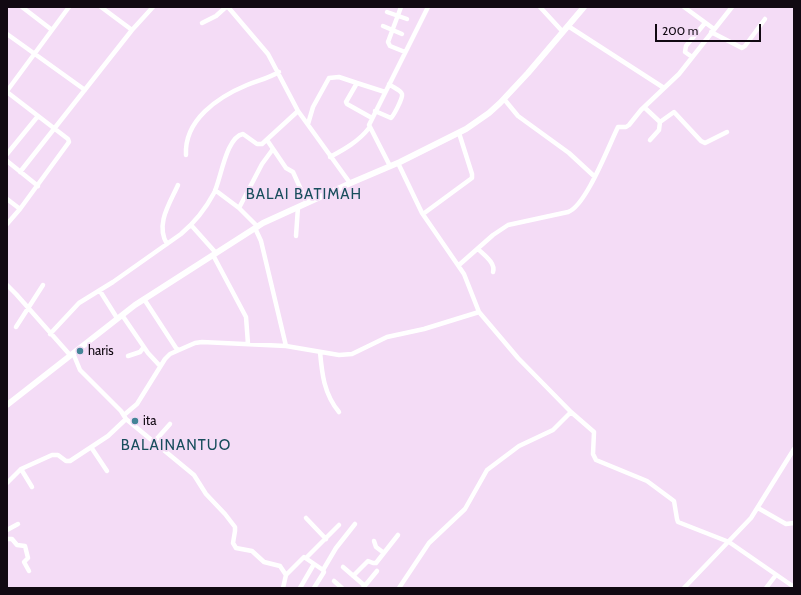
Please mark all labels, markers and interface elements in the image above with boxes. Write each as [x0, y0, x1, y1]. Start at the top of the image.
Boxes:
scale bar [657, 16, 763, 42]
text: 200 m [662, 23, 698, 38]
district label: BALAI BATIMAH [246, 186, 362, 204]
place label: haris [88, 343, 114, 359]
marker: haris [75, 346, 85, 356]
place label: ita [143, 413, 156, 429]
marker: ita [130, 416, 140, 426]
district label: BALAINANTUO [121, 437, 231, 455]

